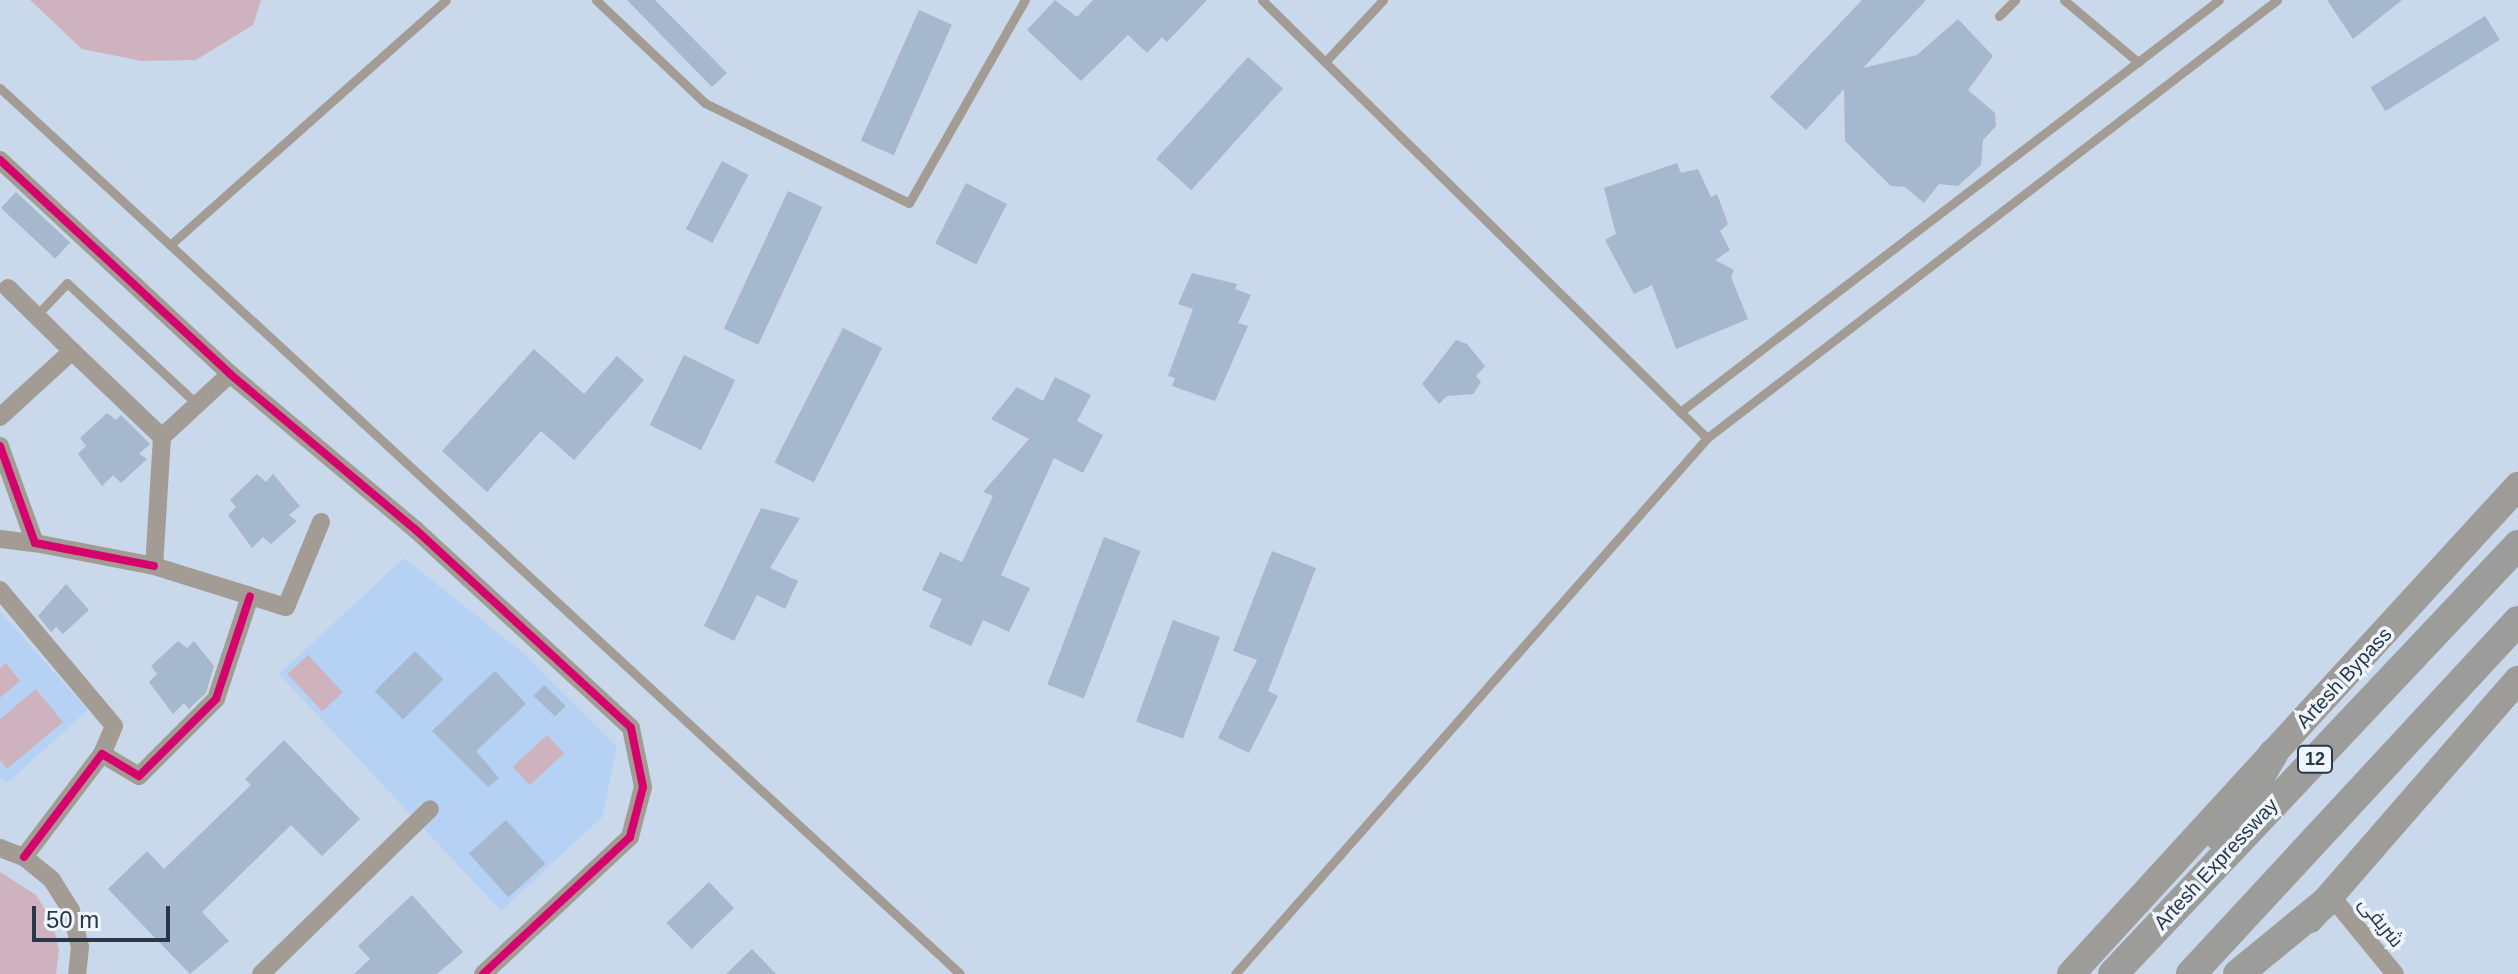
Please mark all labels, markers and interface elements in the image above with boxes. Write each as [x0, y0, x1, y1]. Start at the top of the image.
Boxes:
street label: Artesh Bypass [2291, 623, 2397, 733]
road number: 12 [2295, 745, 2335, 773]
street label: Artesh Expressway [2149, 793, 2283, 935]
scale bar [36, 890, 174, 940]
street label: شریفی [2353, 892, 2409, 952]
text: 50 m [46, 906, 99, 933]

